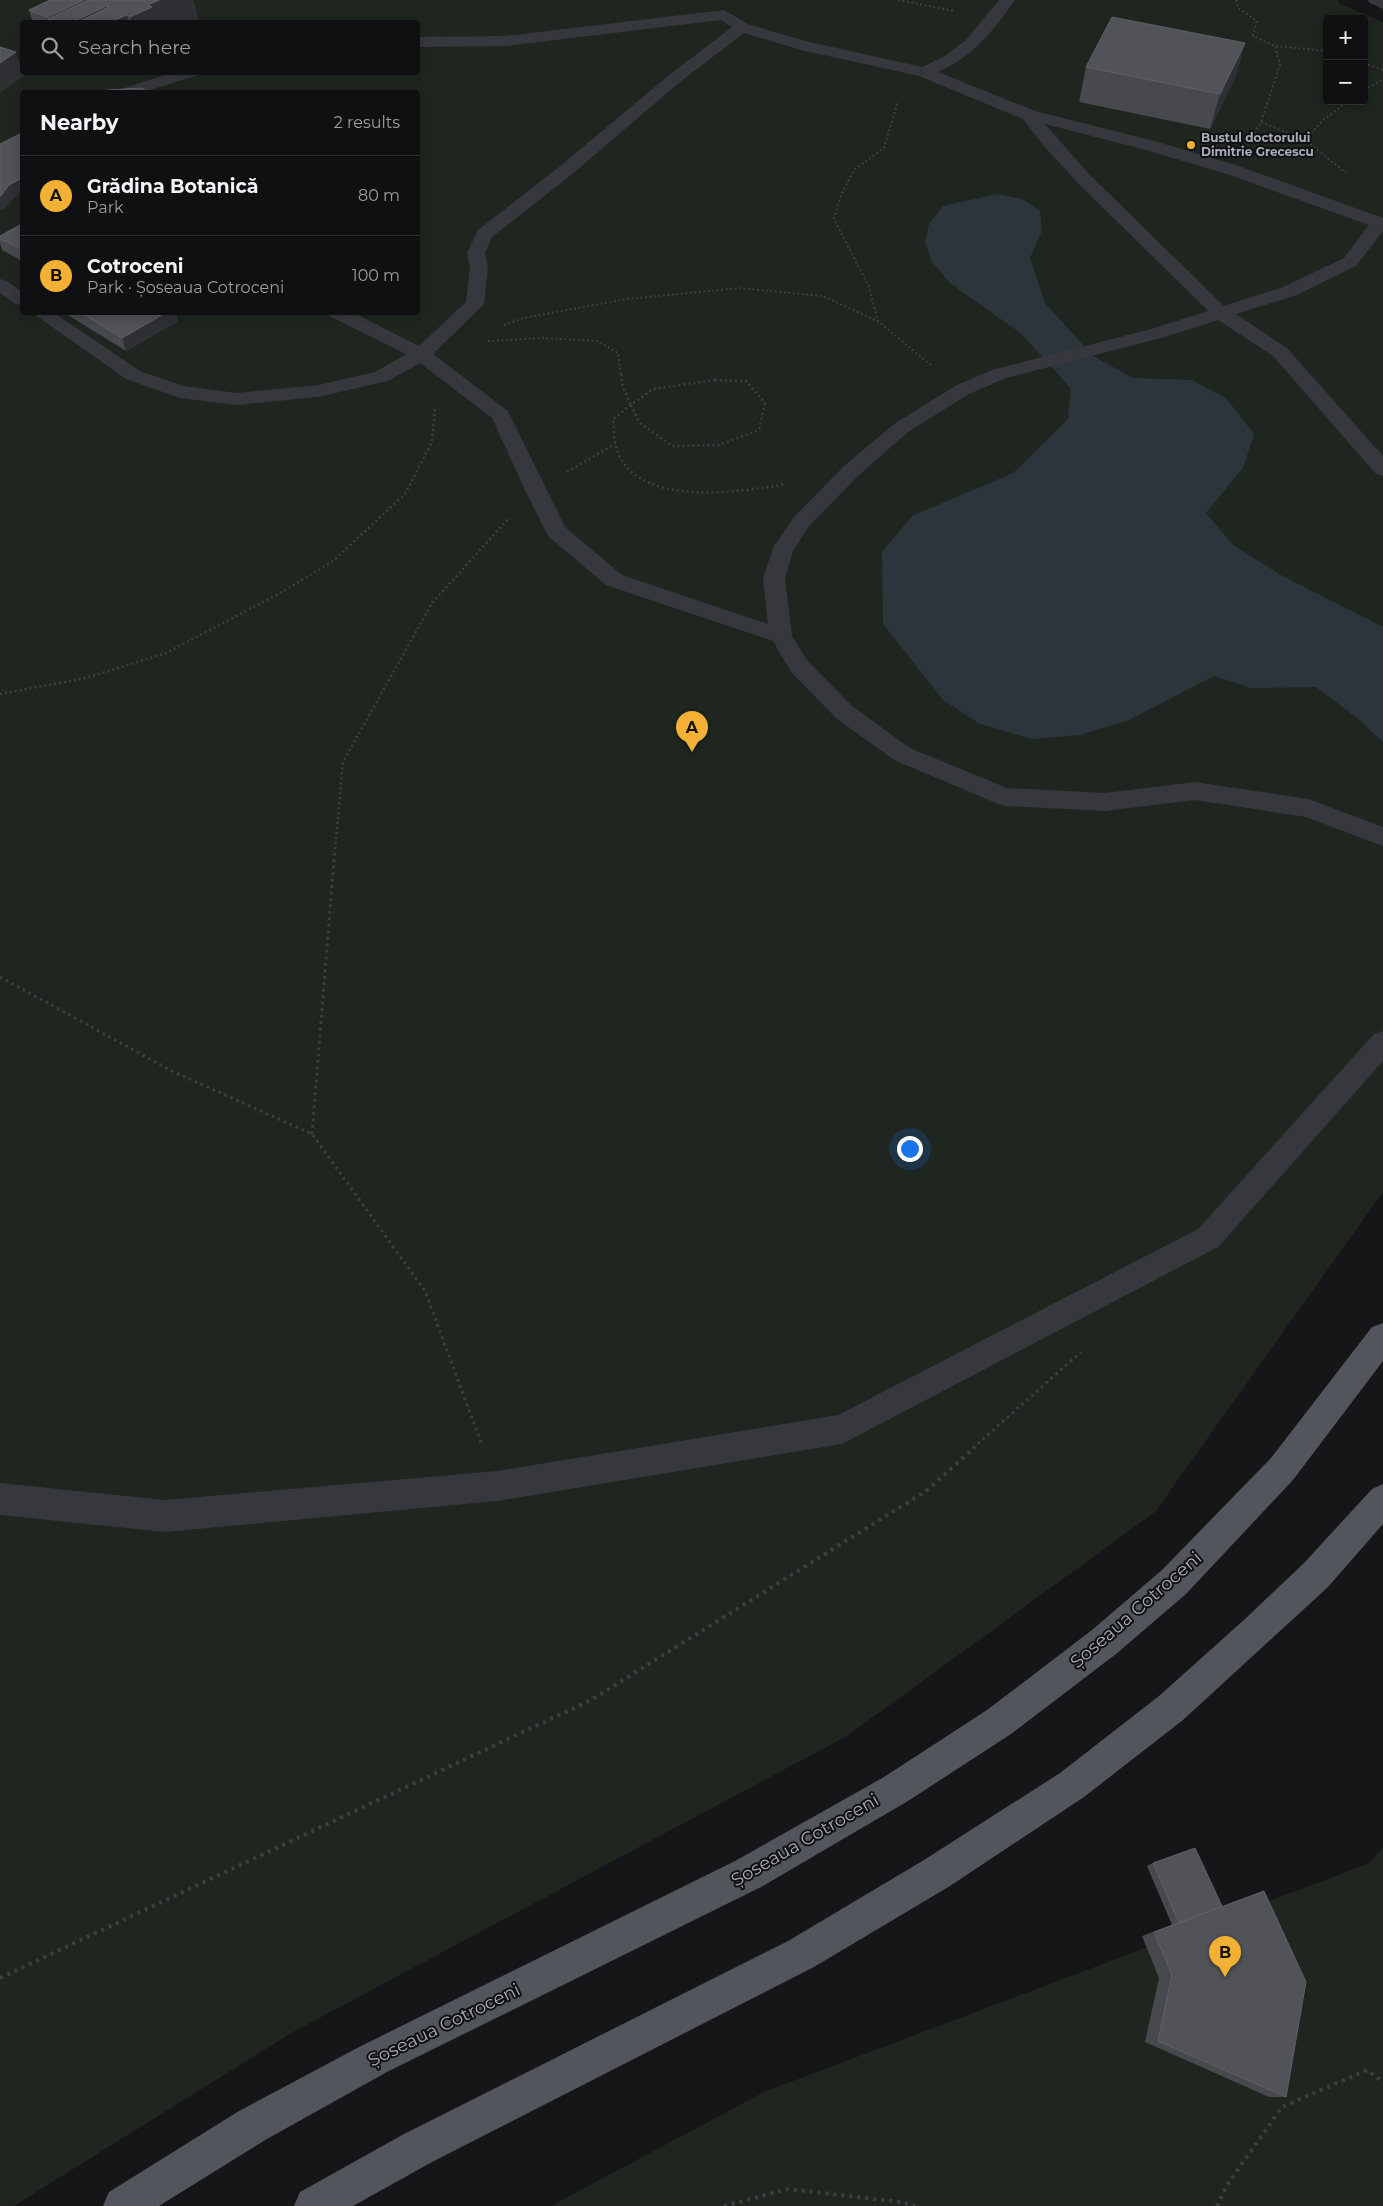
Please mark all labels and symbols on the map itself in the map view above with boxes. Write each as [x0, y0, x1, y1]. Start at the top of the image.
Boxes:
place label: Bustul doctorului Dimitrie Grecescu [1201, 130, 1314, 159]
marker: Bustul doctorului Dimitrie Grecescu [1185, 139, 1197, 151]
pin: A [676, 711, 708, 752]
your location [897, 1136, 923, 1162]
street label: Șoseaua Cotroceni [1066, 1547, 1207, 1674]
street label: Șoseaua Cotroceni [727, 1789, 883, 1892]
pin: B [1209, 1936, 1241, 1977]
street label: Șoseaua Cotroceni [364, 1979, 524, 2072]

